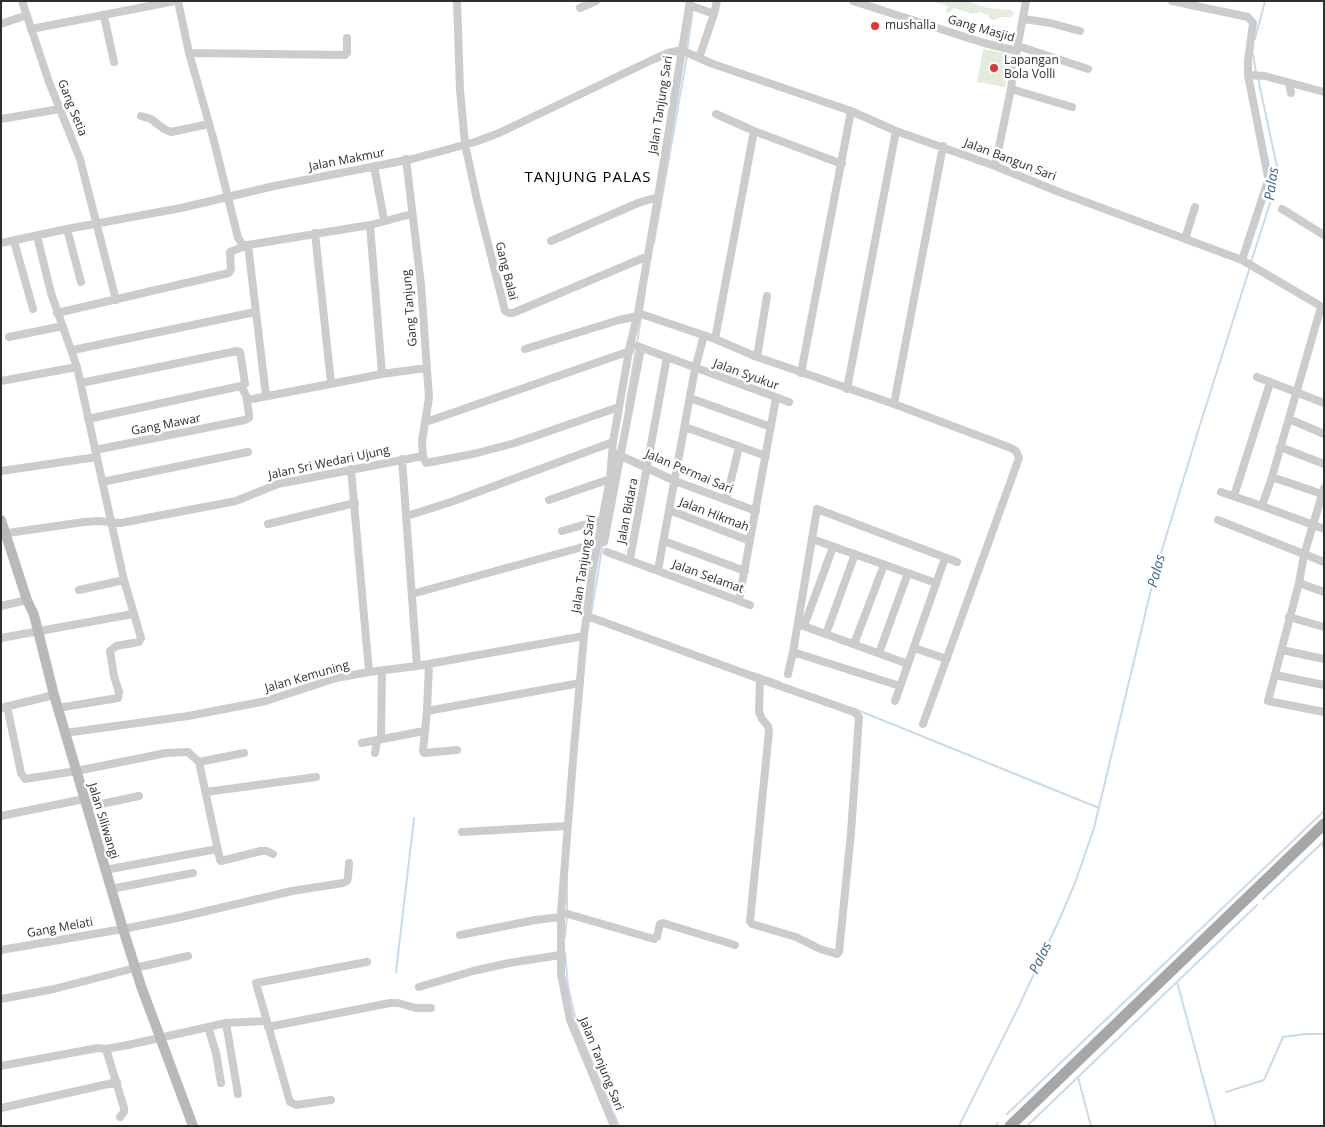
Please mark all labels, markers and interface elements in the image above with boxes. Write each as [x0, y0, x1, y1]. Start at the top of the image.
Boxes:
street label: Gang Masjid [946, 13, 1016, 45]
place label: mushalla [885, 19, 936, 33]
marker: mushalla [869, 20, 881, 32]
place label: Lapangan Bola Volli [1004, 54, 1059, 82]
street label: Jalan Tanjung Sari [646, 55, 676, 155]
marker: Lapangan Bola Volli [988, 62, 1000, 74]
street label: Gang Setia [54, 78, 90, 138]
street label: Jalan Bangun Sari [962, 136, 1058, 184]
street label: Jalan Makmur [308, 146, 386, 174]
water label: Palas [1261, 166, 1283, 202]
district label: TANJUNG PALAS [523, 169, 653, 187]
street label: Gang Balai [492, 240, 520, 302]
street label: Gang Tanjung [399, 269, 421, 347]
street label: Jalan Syukur [711, 357, 781, 393]
street label: Gang Mawar [130, 411, 202, 439]
street label: Jalan Sri Wedari Ujung [267, 443, 391, 483]
street label: Jalan Permai Sari [643, 447, 735, 497]
street label: Jalan Bidara [615, 477, 641, 545]
street label: Jalan Hikmah [677, 495, 751, 535]
street label: Jalan Tanjung Sari [569, 514, 599, 614]
water label: Palas [1145, 553, 1169, 589]
street label: Jalan Selamat [670, 557, 746, 597]
street label: Jalan Kemuning [263, 658, 351, 696]
street label: Jalan Siliwangi [85, 781, 121, 861]
street label: Gang Melati [26, 915, 94, 941]
water label: Palas [1026, 939, 1056, 977]
street label: Jalan Tanjung Sari [576, 1015, 626, 1113]

